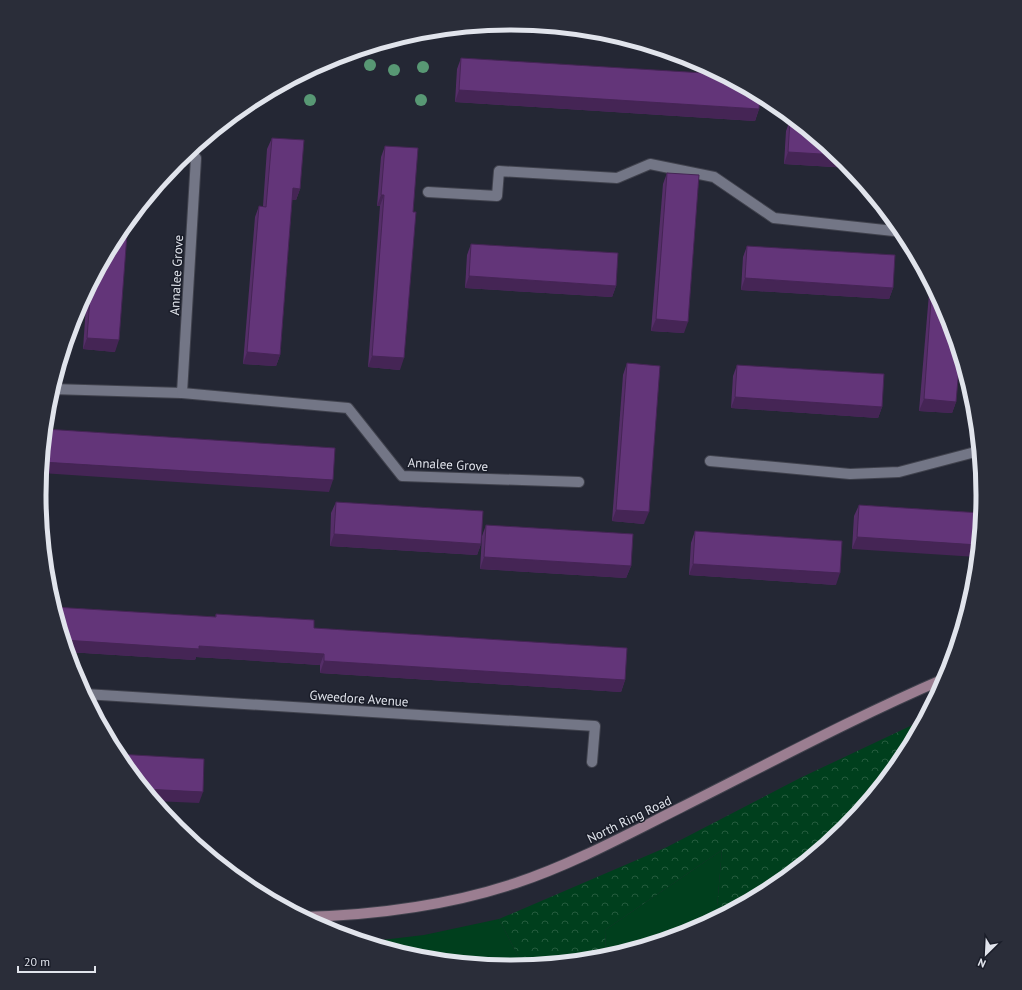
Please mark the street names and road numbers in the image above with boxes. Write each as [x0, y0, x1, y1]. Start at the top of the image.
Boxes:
street label: Annalee Grove [166, 234, 187, 316]
street label: Annalee Grove [407, 454, 489, 475]
street label: Gweedore Avenue [309, 687, 409, 710]
street label: North Ring Road [584, 792, 674, 847]

